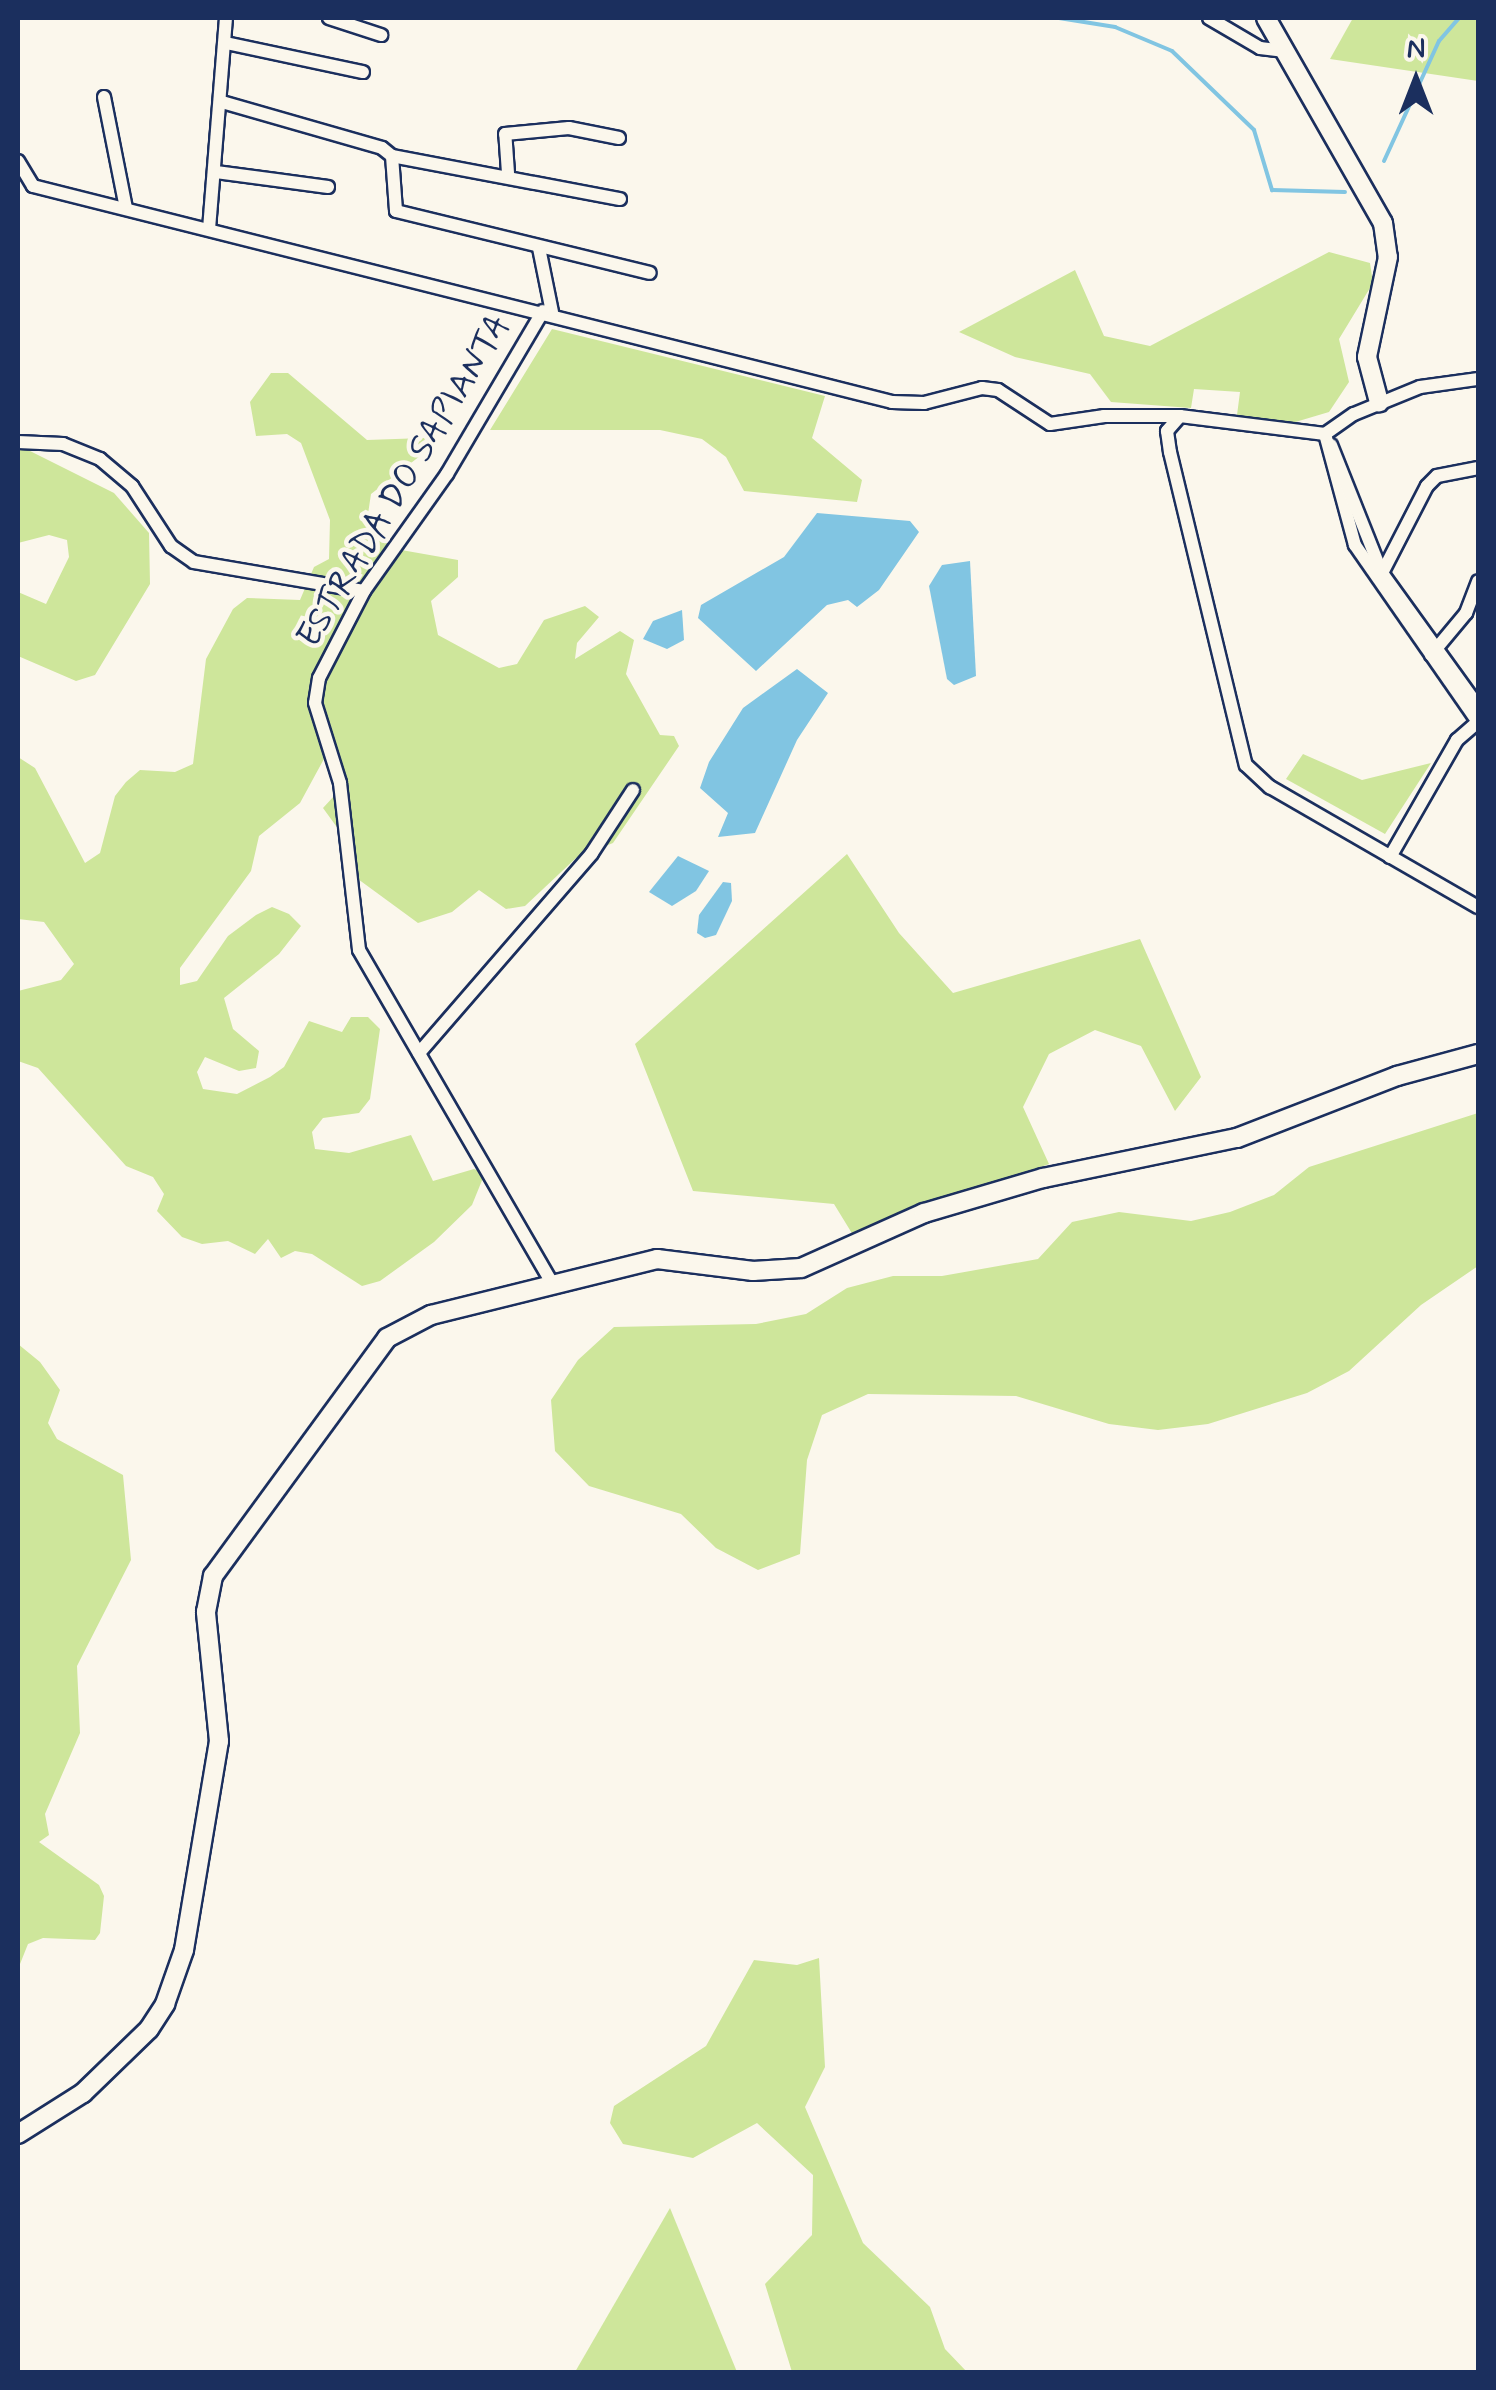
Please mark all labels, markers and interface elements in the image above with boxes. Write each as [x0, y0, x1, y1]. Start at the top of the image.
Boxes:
north arrow [1366, 30, 1466, 130]
text: N [1407, 31, 1425, 68]
street label: ESTRADA DO SAPIANTA [286, 304, 522, 658]

